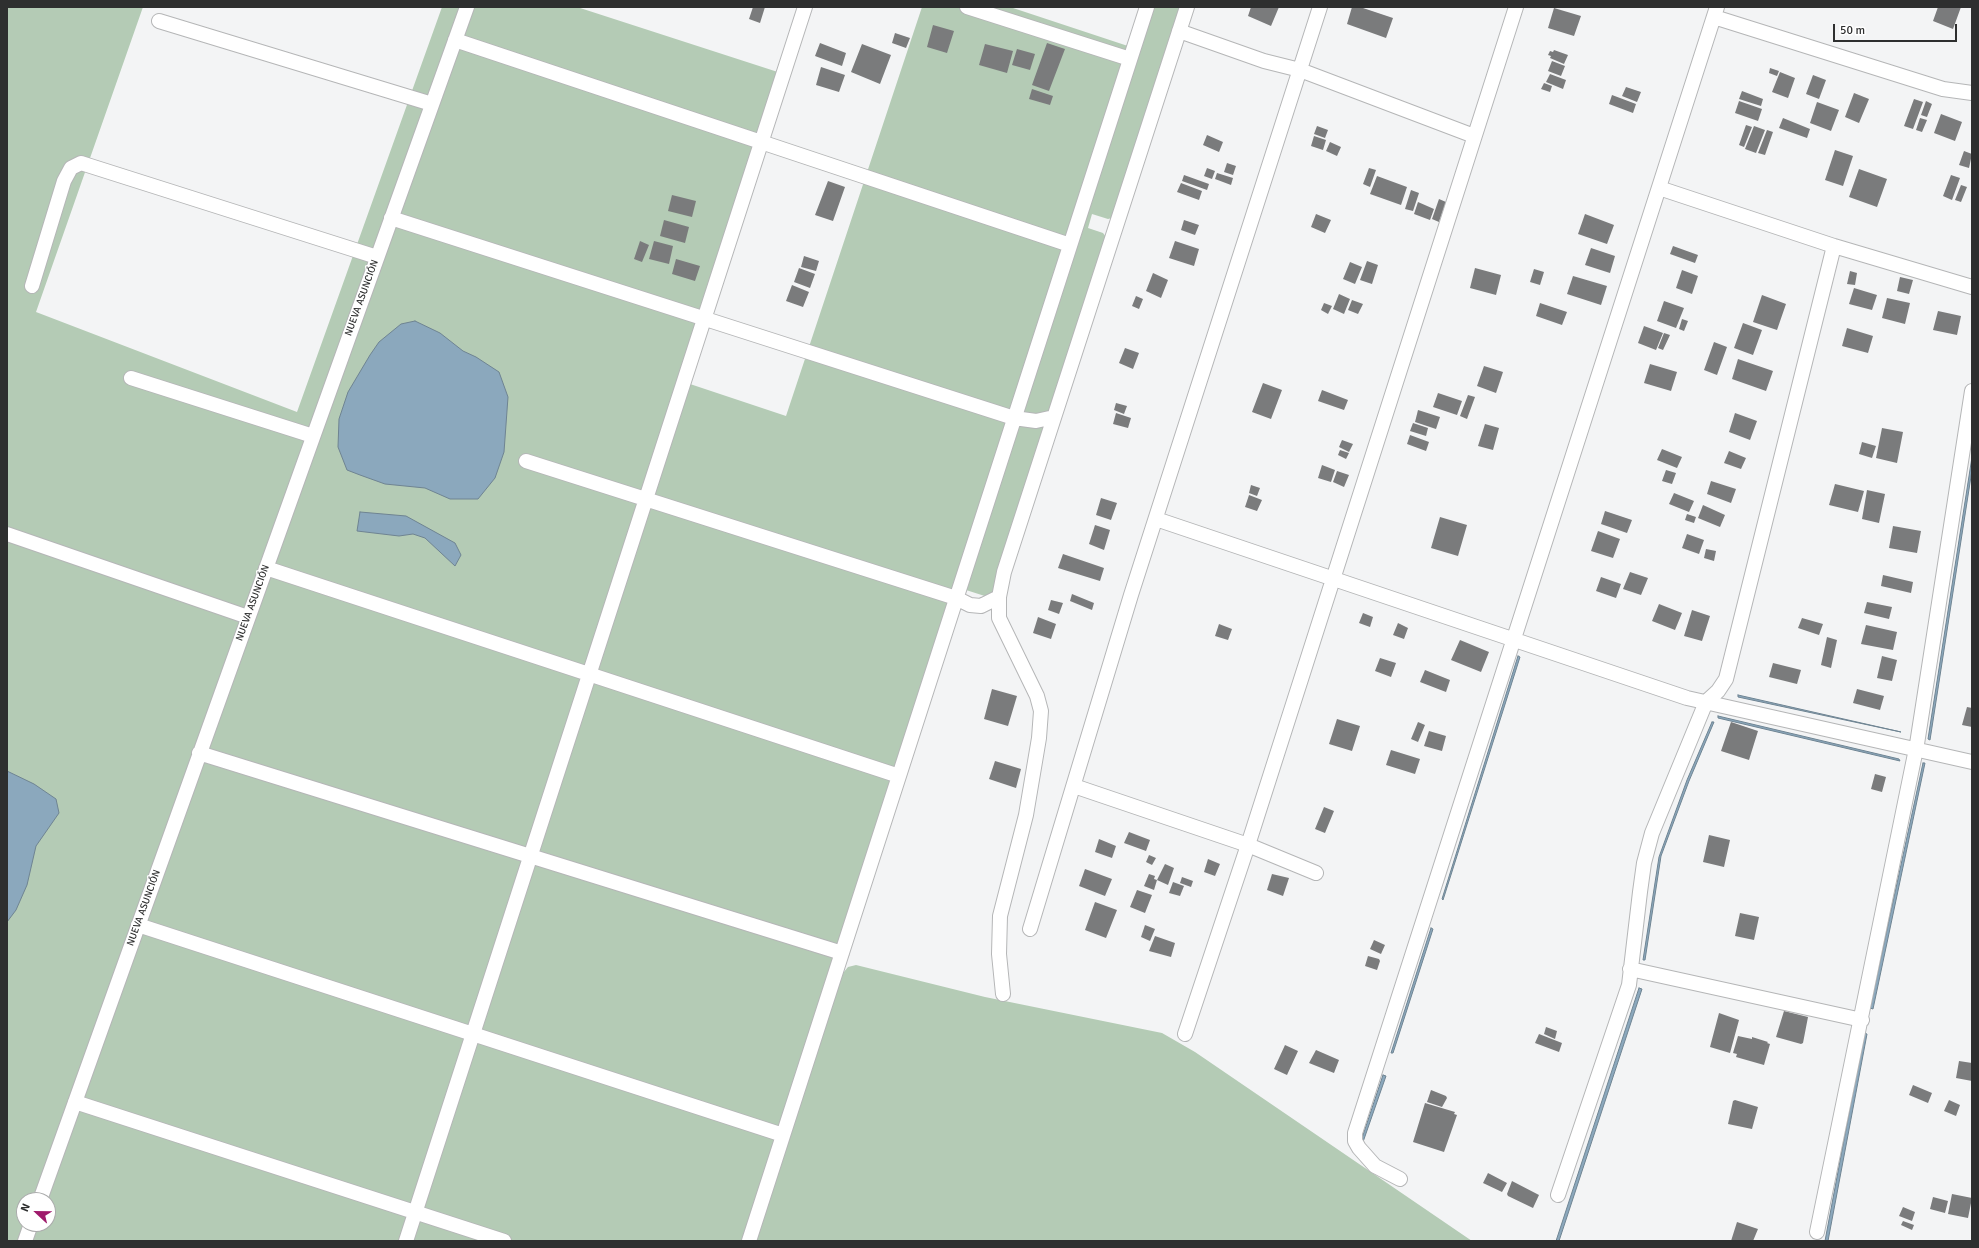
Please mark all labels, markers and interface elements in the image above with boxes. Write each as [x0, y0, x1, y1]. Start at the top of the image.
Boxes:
scale bar [1835, 16, 1959, 42]
text: 50 m [1840, 23, 1865, 38]
street label: NUEVA ASUNCIÓN [343, 258, 381, 338]
street label: NUEVA ASUNCIÓN [234, 563, 272, 643]
street label: NUEVA ASUNCIÓN [125, 868, 163, 948]
north arrow [16, 1192, 56, 1232]
text: N [18, 1202, 33, 1214]

